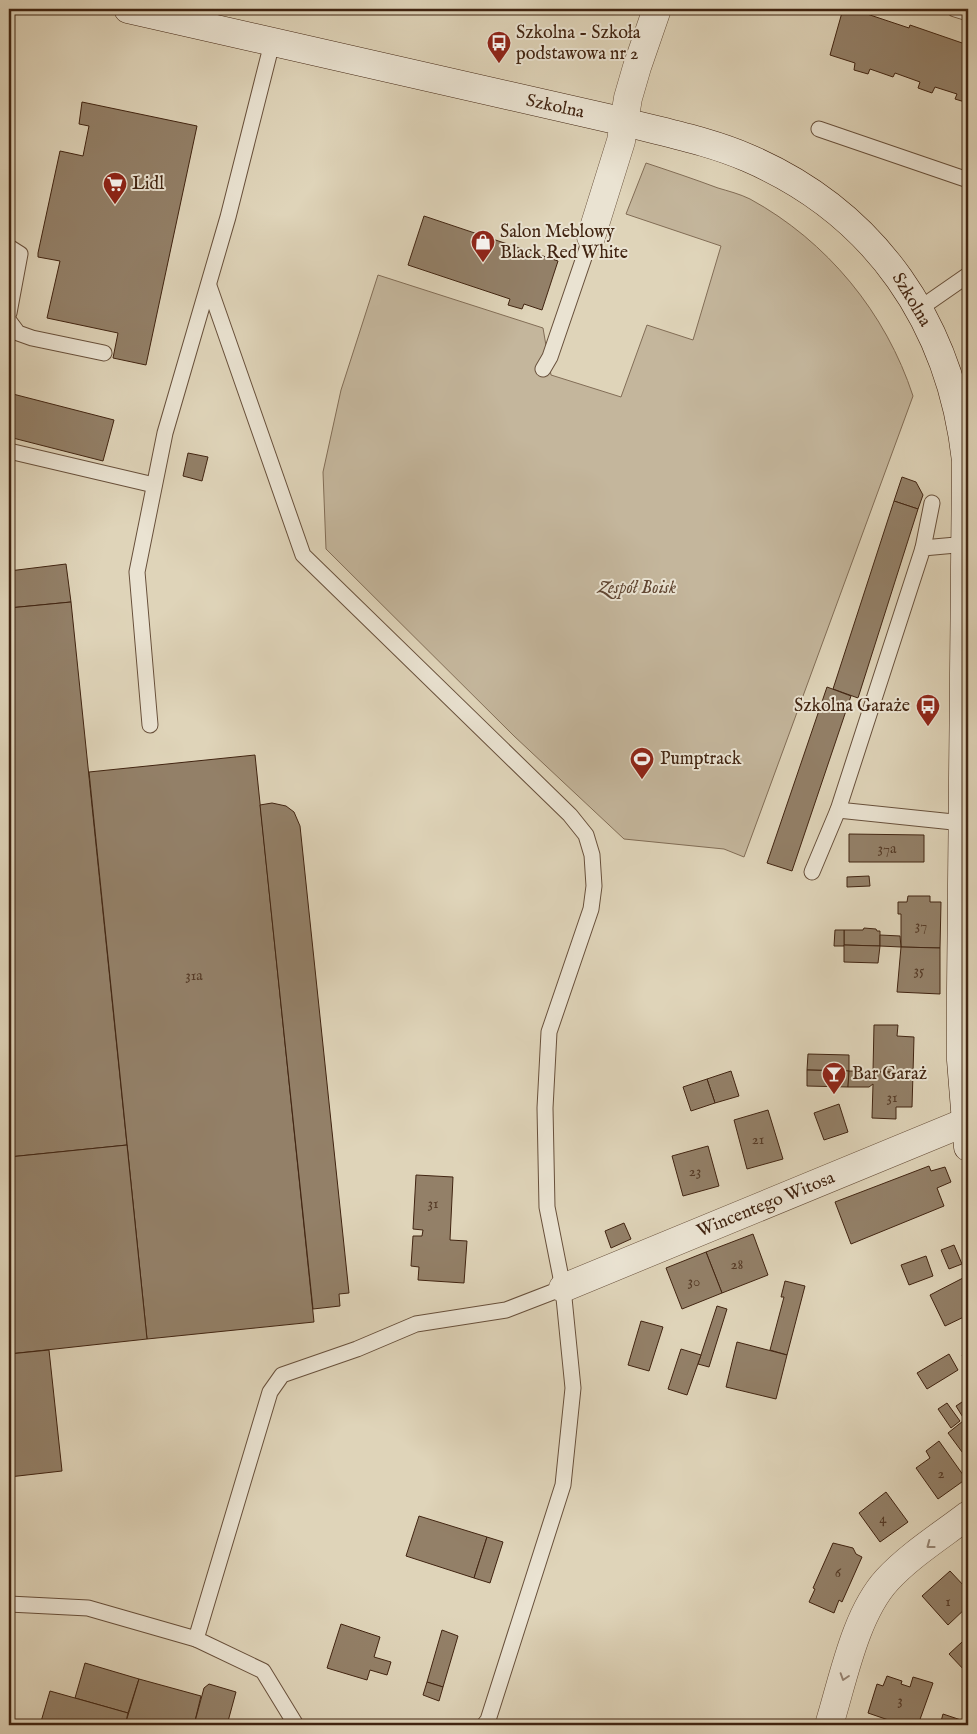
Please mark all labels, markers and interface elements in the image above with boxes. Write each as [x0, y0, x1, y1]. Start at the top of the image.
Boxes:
place label: Szkolna - Szkoła podstawowa nr 2 [516, 22, 641, 66]
bus stop icon: Szkolna - Szkoła podstawowa nr 2 [486, 30, 512, 64]
street label: Szkolna [524, 90, 586, 124]
supermarket icon: Lidl [102, 171, 128, 205]
place label: Lidl [132, 173, 164, 196]
place label: Salon Meblowy Black Red White [500, 221, 628, 265]
shop icon: Salon Meblowy Black Red White [470, 229, 496, 263]
street label: Szkolna [886, 269, 936, 331]
park label: Zespół Boisk [596, 577, 676, 600]
bus stop icon: Szkolna Garaże [915, 693, 941, 727]
place label: Szkolna Garaże [794, 695, 910, 718]
sports icon: Pumptrack [629, 746, 655, 780]
place label: Pumptrack [660, 748, 742, 771]
house number: 37a [877, 839, 897, 858]
house number: 37 [915, 916, 927, 935]
house number: 35 [913, 961, 925, 980]
house number: 31a [185, 966, 203, 985]
bar icon: Bar Garaż [821, 1061, 847, 1095]
place label: Bar Garaż [852, 1063, 927, 1086]
house number: 31 [886, 1088, 898, 1107]
house number: 21 [752, 1130, 764, 1149]
house number: 23 [689, 1162, 701, 1181]
street label: Wincentego Witosa [694, 1167, 839, 1243]
house number: 31 [427, 1194, 439, 1213]
house number: 28 [731, 1255, 744, 1274]
house number: 30 [688, 1272, 700, 1291]
house number: 2 [937, 1464, 945, 1483]
house number: 4 [879, 1509, 887, 1528]
one-way arrow [926, 1539, 935, 1548]
house number: 6 [835, 1563, 842, 1582]
house number: 1 [945, 1592, 951, 1611]
one-way arrow [840, 1672, 850, 1681]
house number: 3 [897, 1691, 903, 1710]

